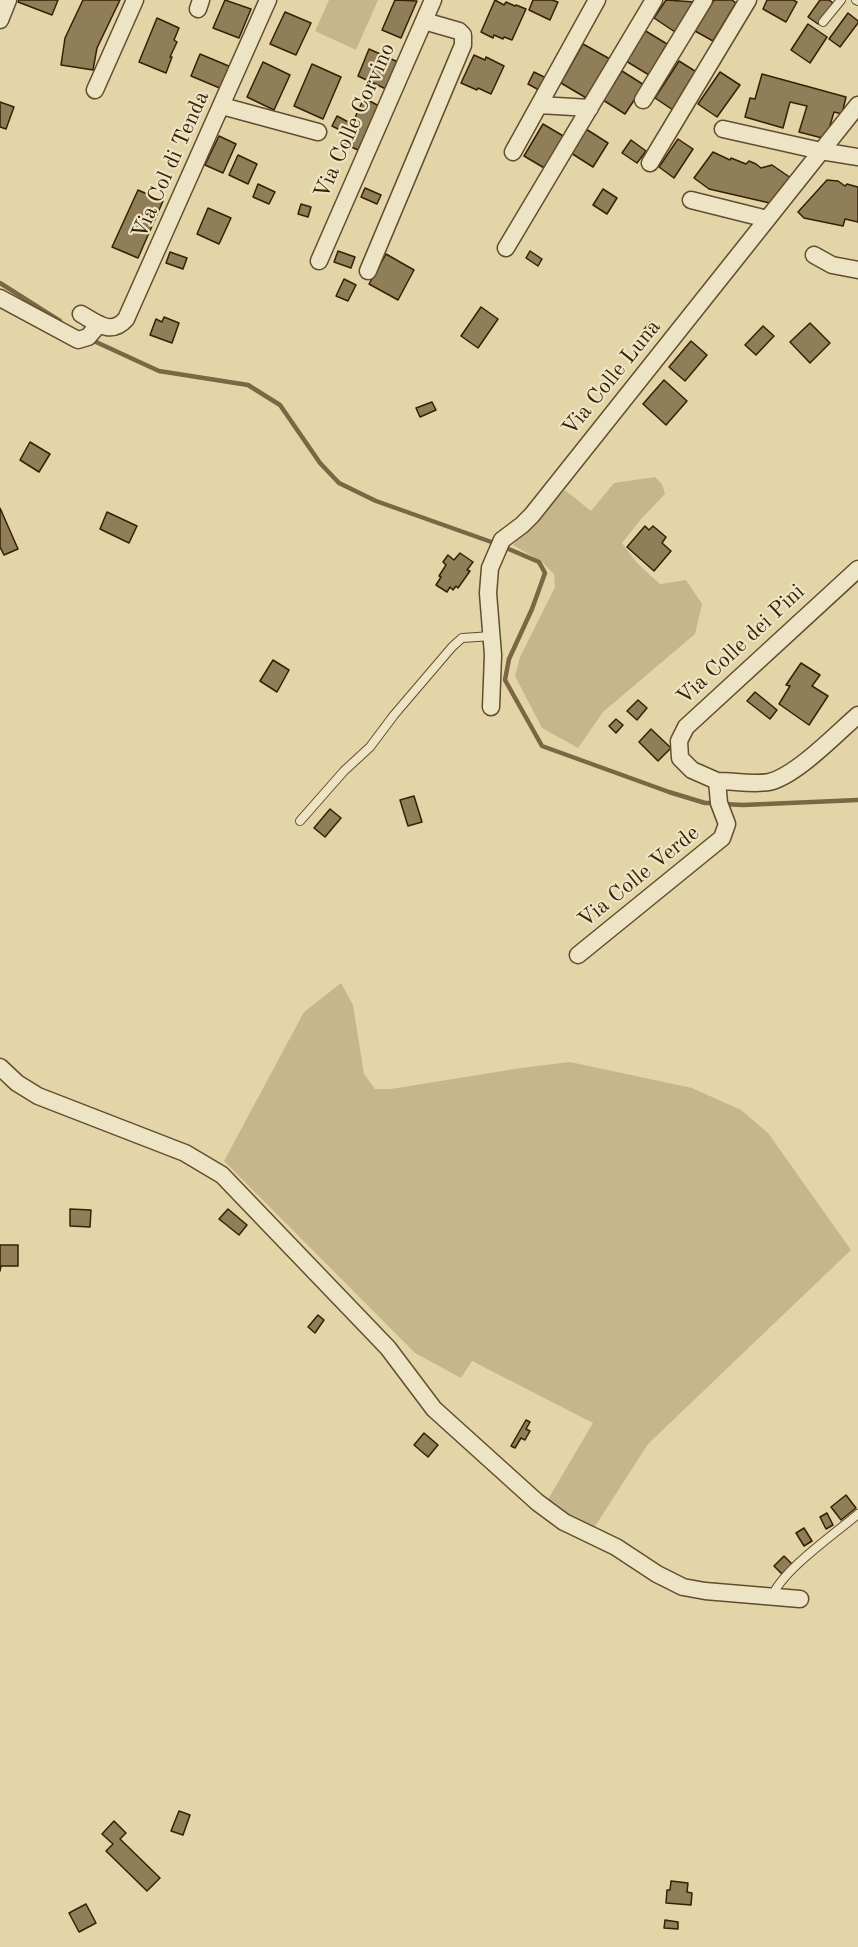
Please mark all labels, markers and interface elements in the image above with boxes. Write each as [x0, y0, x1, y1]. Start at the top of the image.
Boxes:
street label: Via Colle Corvino [309, 39, 401, 203]
street label: Via Col di Tenda [127, 87, 215, 243]
street label: Via Colle Luna [557, 315, 667, 441]
street label: Via Colle dei Pini [672, 579, 810, 711]
street label: Via Colle Verde [573, 820, 705, 934]

